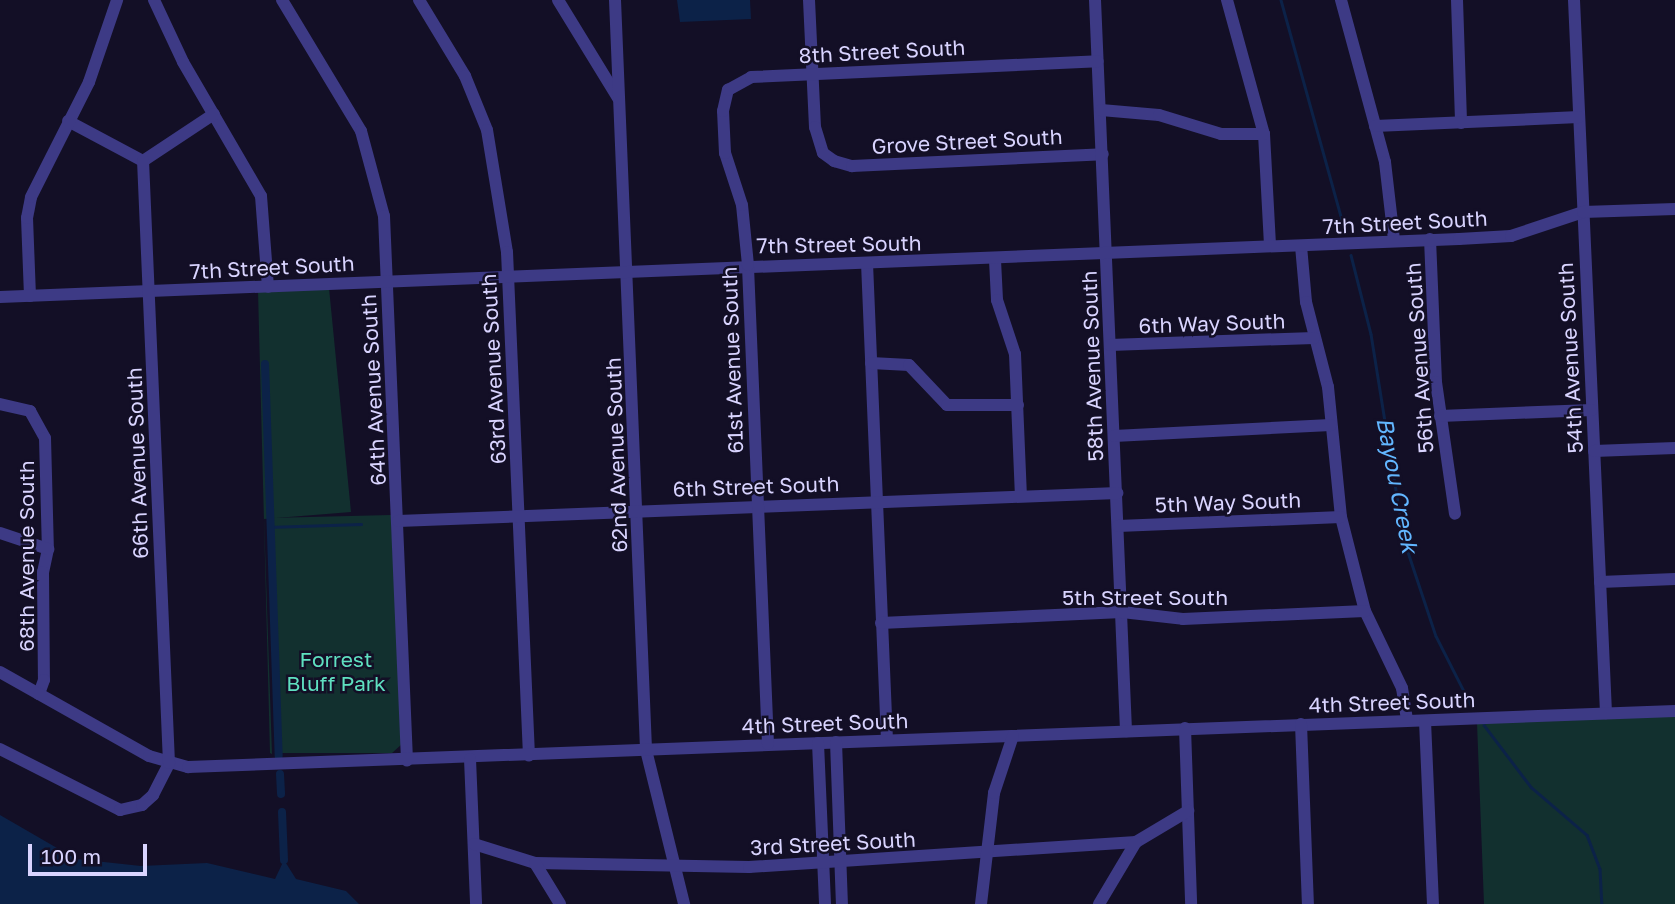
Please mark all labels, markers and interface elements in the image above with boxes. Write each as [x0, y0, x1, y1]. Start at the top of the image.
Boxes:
street label: 8th Street South [798, 34, 966, 68]
street label: Grove Street South [871, 123, 1063, 159]
street label: 7th Street South [1322, 205, 1488, 239]
street label: 7th Street South [756, 230, 922, 258]
street label: 7th Street South [189, 250, 355, 284]
street label: 56th Avenue South [1400, 262, 1438, 454]
street label: 54th Avenue South [1552, 262, 1588, 454]
street label: 61st Avenue South [716, 266, 748, 454]
street label: 58th Avenue South [1076, 270, 1108, 462]
street label: 63rd Avenue South [475, 273, 511, 465]
street label: 64th Avenue South [355, 294, 391, 486]
street label: 6th Way South [1138, 308, 1286, 338]
street label: 62nd Avenue South [600, 357, 632, 553]
street label: 66th Avenue South [121, 367, 153, 559]
water label: Bayou Creek [1371, 415, 1425, 555]
street label: 68th Avenue South [13, 460, 39, 652]
street label: 6th Street South [672, 470, 840, 502]
street label: 5th Way South [1154, 487, 1302, 517]
street label: 5th Street South [1062, 584, 1228, 610]
park label: Forrest Bluff Park [286, 646, 386, 696]
street label: 4th Street South [1308, 686, 1476, 718]
street label: 4th Street South [741, 707, 909, 739]
street label: 3rd Street South [750, 826, 916, 860]
scale bar [32, 830, 150, 874]
text: 100 m [41, 843, 101, 869]

